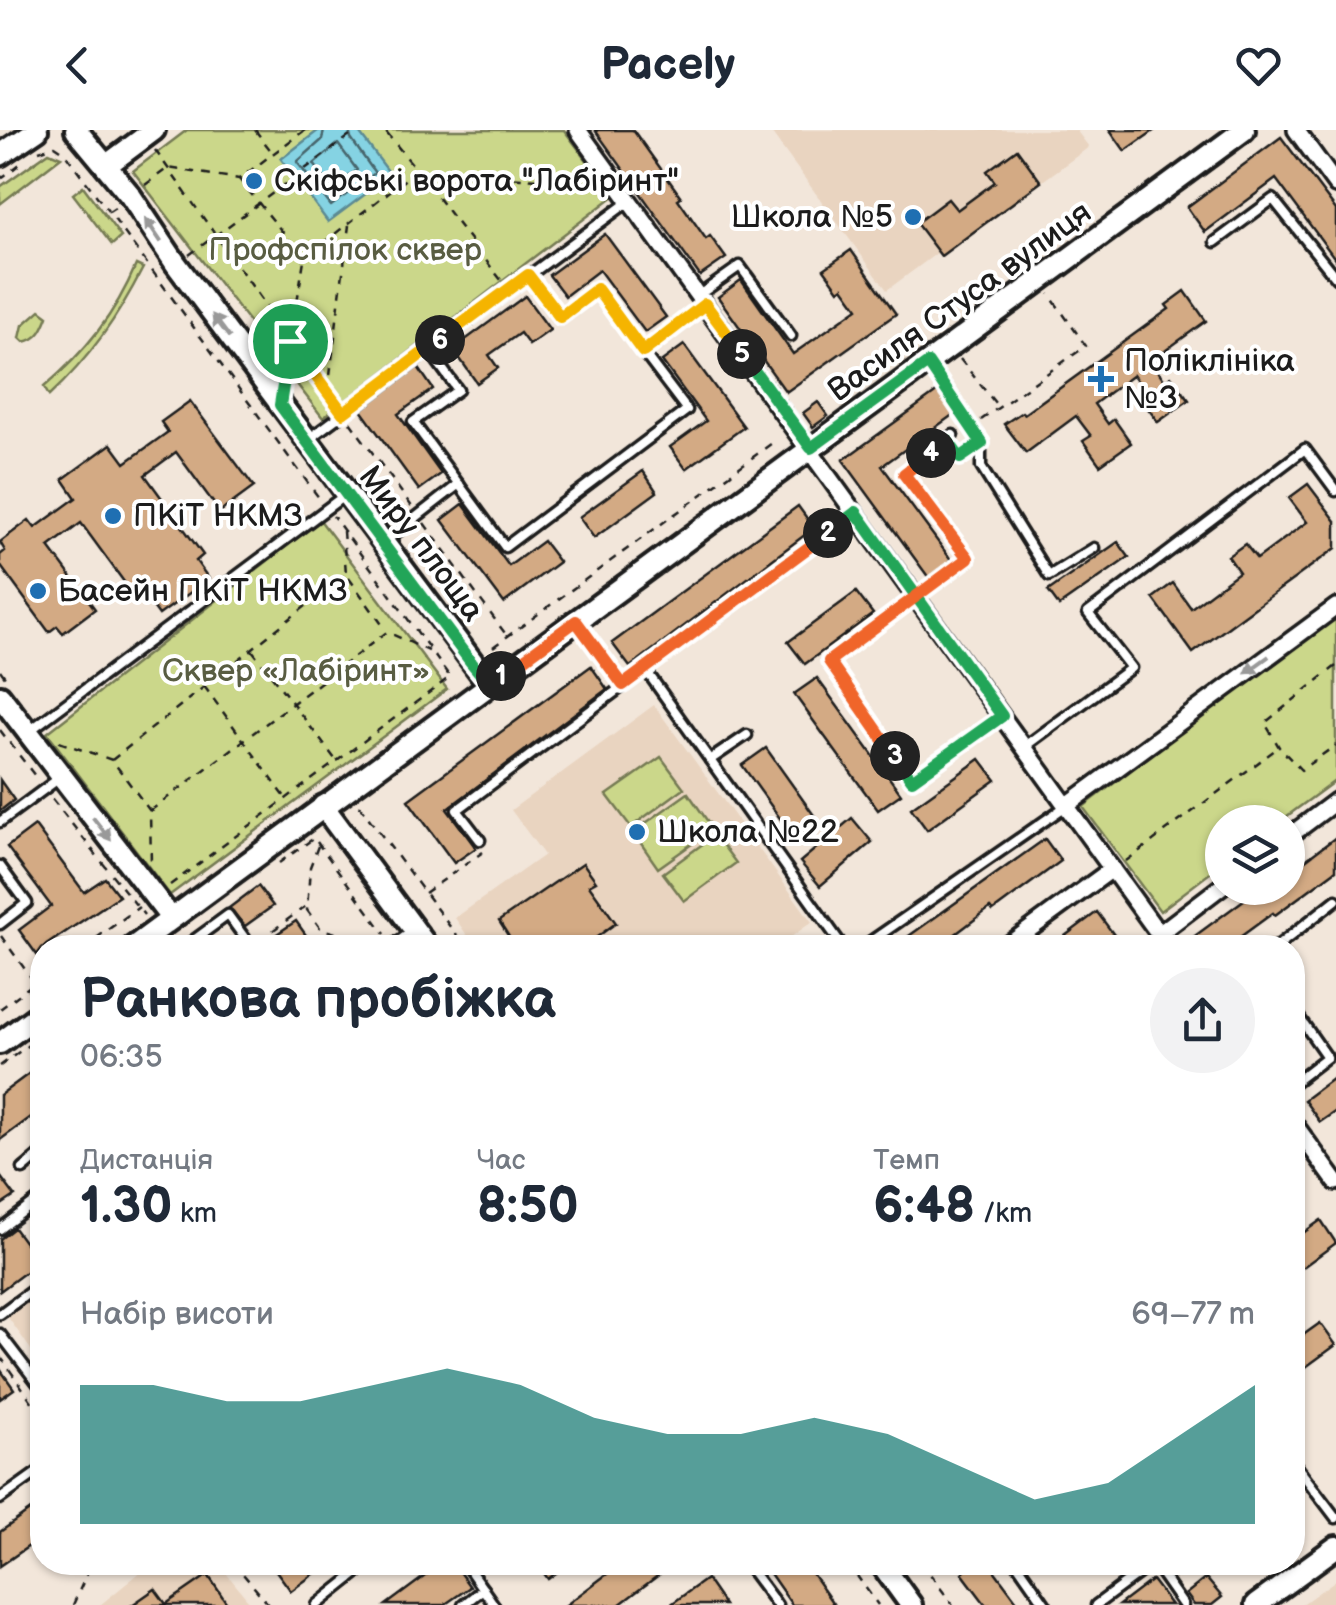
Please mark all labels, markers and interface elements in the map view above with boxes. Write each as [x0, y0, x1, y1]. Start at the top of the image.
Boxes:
icon: back [50, 38, 105, 93]
text: Pacely [601, 38, 735, 93]
icon: heart [1231, 38, 1286, 93]
place label: Скіфські ворота "Лабіринт" [274, 162, 679, 201]
marker: Скіфські ворота "Лабіринт" [243, 170, 265, 192]
street label: Василя Стуса вулиця [821, 193, 1099, 411]
place label: Школа №5 [731, 198, 893, 237]
marker: Школа №5 [902, 206, 924, 228]
one-way arrow [144, 216, 163, 243]
park label: Профспілок сквер [208, 231, 482, 270]
pin [248, 299, 333, 384]
one-way arrow [212, 312, 232, 339]
icon: arrive [263, 314, 318, 369]
pin: 6 [415, 315, 465, 365]
text: 6 [432, 323, 448, 356]
pin: 5 [717, 329, 767, 379]
text: 5 [734, 337, 750, 370]
place label: Поліклініка №3 [1124, 342, 1295, 418]
marker: Поліклініка №3 [1088, 366, 1114, 392]
pin: 4 [906, 428, 956, 478]
text: 4 [923, 436, 939, 469]
street label: Миру площа [350, 459, 492, 630]
place label: ПКіТ НКМЗ [133, 497, 303, 536]
marker: ПКіТ НКМЗ [102, 505, 124, 527]
pin: 2 [803, 508, 853, 558]
text: 2 [820, 516, 836, 549]
place label: Басейн ПКіТ НКМЗ [58, 572, 347, 611]
marker: Басейн ПКіТ НКМЗ [27, 580, 49, 602]
pin: 1 [476, 651, 526, 701]
park label: Сквер «Лабіринт» [162, 652, 430, 691]
one-way arrow [1244, 655, 1271, 674]
text: 1 [495, 659, 507, 692]
pin: 3 [870, 731, 920, 781]
text: 3 [887, 739, 903, 772]
map controls [1205, 805, 1305, 905]
button: layers [1205, 805, 1305, 905]
place label: Школа №22 [657, 813, 839, 852]
one-way arrow [92, 815, 113, 841]
marker: Школа №22 [626, 821, 648, 843]
text: Ранкова пробіжка [80, 967, 556, 1034]
button: share [1150, 968, 1255, 1073]
text: 06:35 [80, 1038, 163, 1077]
text: Дистанція [80, 1144, 213, 1177]
text: Час [477, 1144, 526, 1177]
text: Темп [873, 1144, 940, 1177]
text: 1.30 [80, 1177, 172, 1237]
text: 8:50 [477, 1177, 579, 1237]
text: 6:48 [873, 1177, 975, 1237]
text: km [172, 1197, 217, 1230]
text: /km [975, 1197, 1032, 1230]
text: Набір висоти [80, 1295, 274, 1334]
text: 69–77 m [1131, 1295, 1255, 1334]

